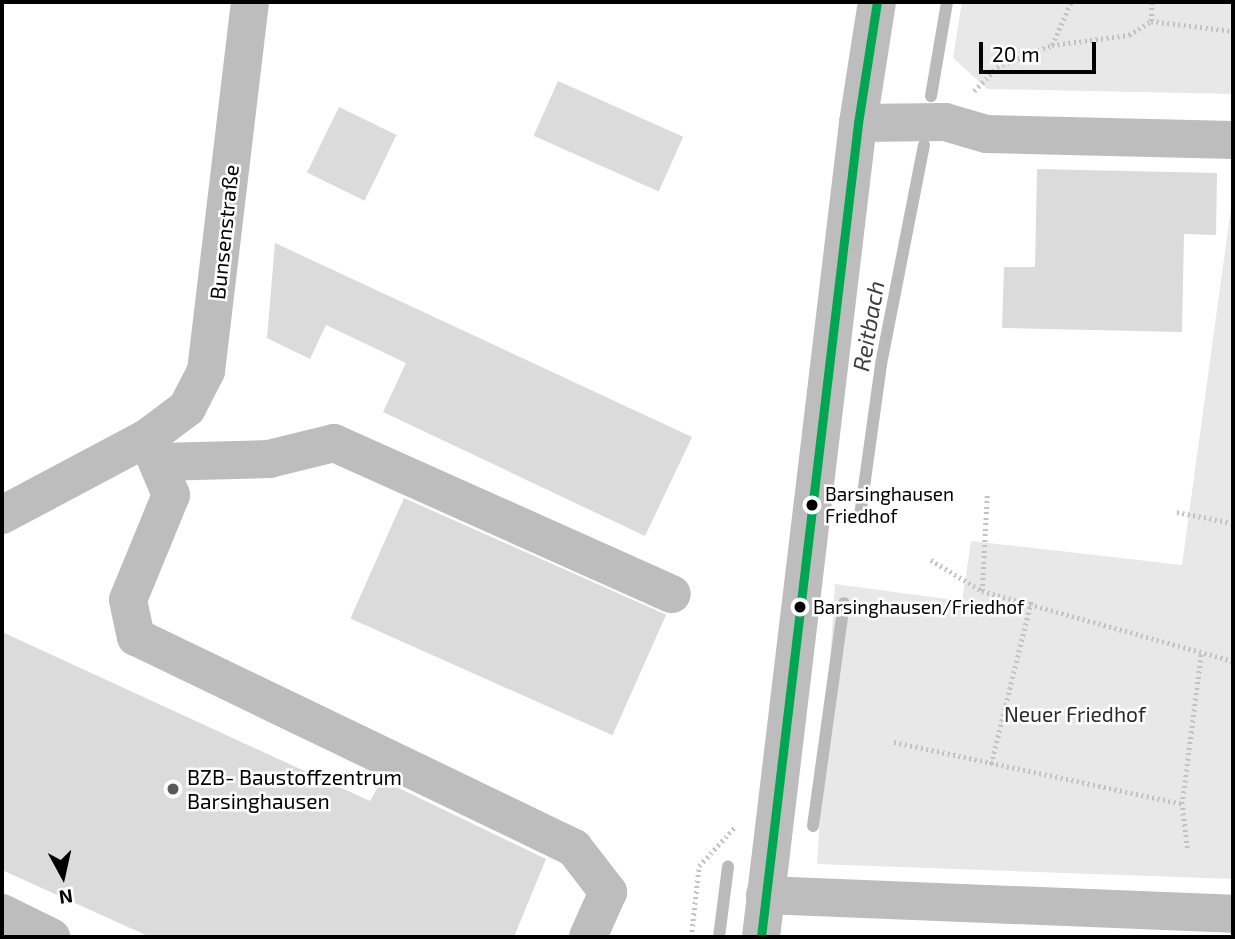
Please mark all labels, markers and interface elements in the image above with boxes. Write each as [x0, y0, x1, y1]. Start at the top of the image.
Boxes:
scale bar [983, 28, 1100, 72]
text: 20 m [992, 41, 1040, 66]
street label: Bunsenstraße [204, 163, 244, 301]
water label: Reitbach [846, 279, 890, 373]
place label: Barsinghausen Friedhof [825, 483, 954, 527]
marker: Barsinghausen Friedhof [805, 498, 819, 512]
place label: Barsinghausen/Friedhof [813, 596, 1024, 618]
marker: Barsinghausen/Friedhof [793, 600, 807, 614]
park label: Neuer Friedhof [1004, 701, 1146, 727]
place label: BZB- Baustoffzentrum Barsinghausen [187, 764, 402, 814]
marker: BZB- Baustoffzentrum Barsinghausen [165, 781, 181, 797]
north arrow [28, 841, 98, 911]
text: N [58, 885, 74, 910]

